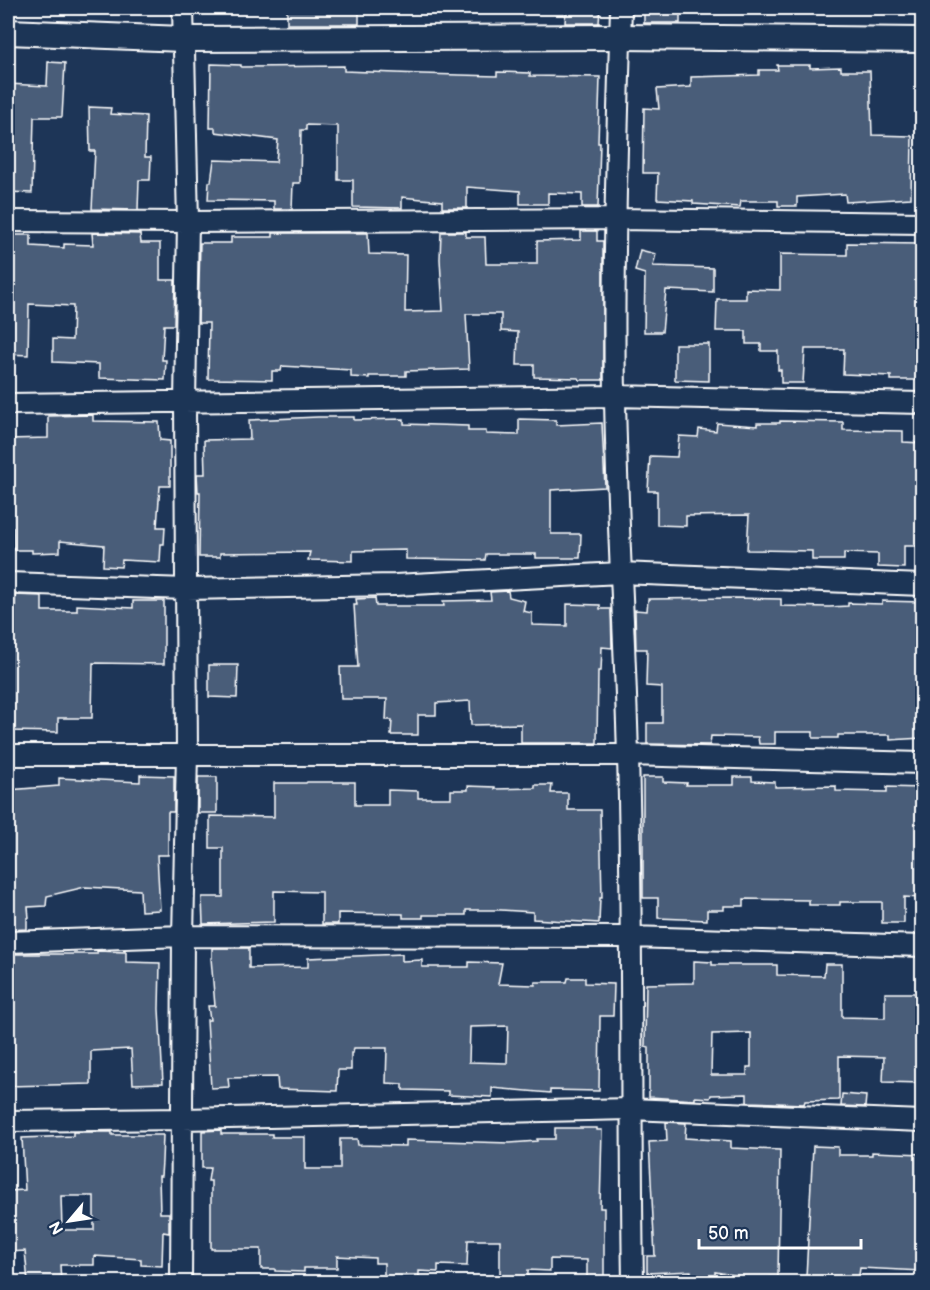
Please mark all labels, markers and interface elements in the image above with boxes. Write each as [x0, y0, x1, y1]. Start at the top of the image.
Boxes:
north arrow [39, 1191, 99, 1251]
scale bar [699, 1212, 861, 1250]
text: N [46, 1218, 68, 1237]
text: 50 m [708, 1223, 749, 1244]

